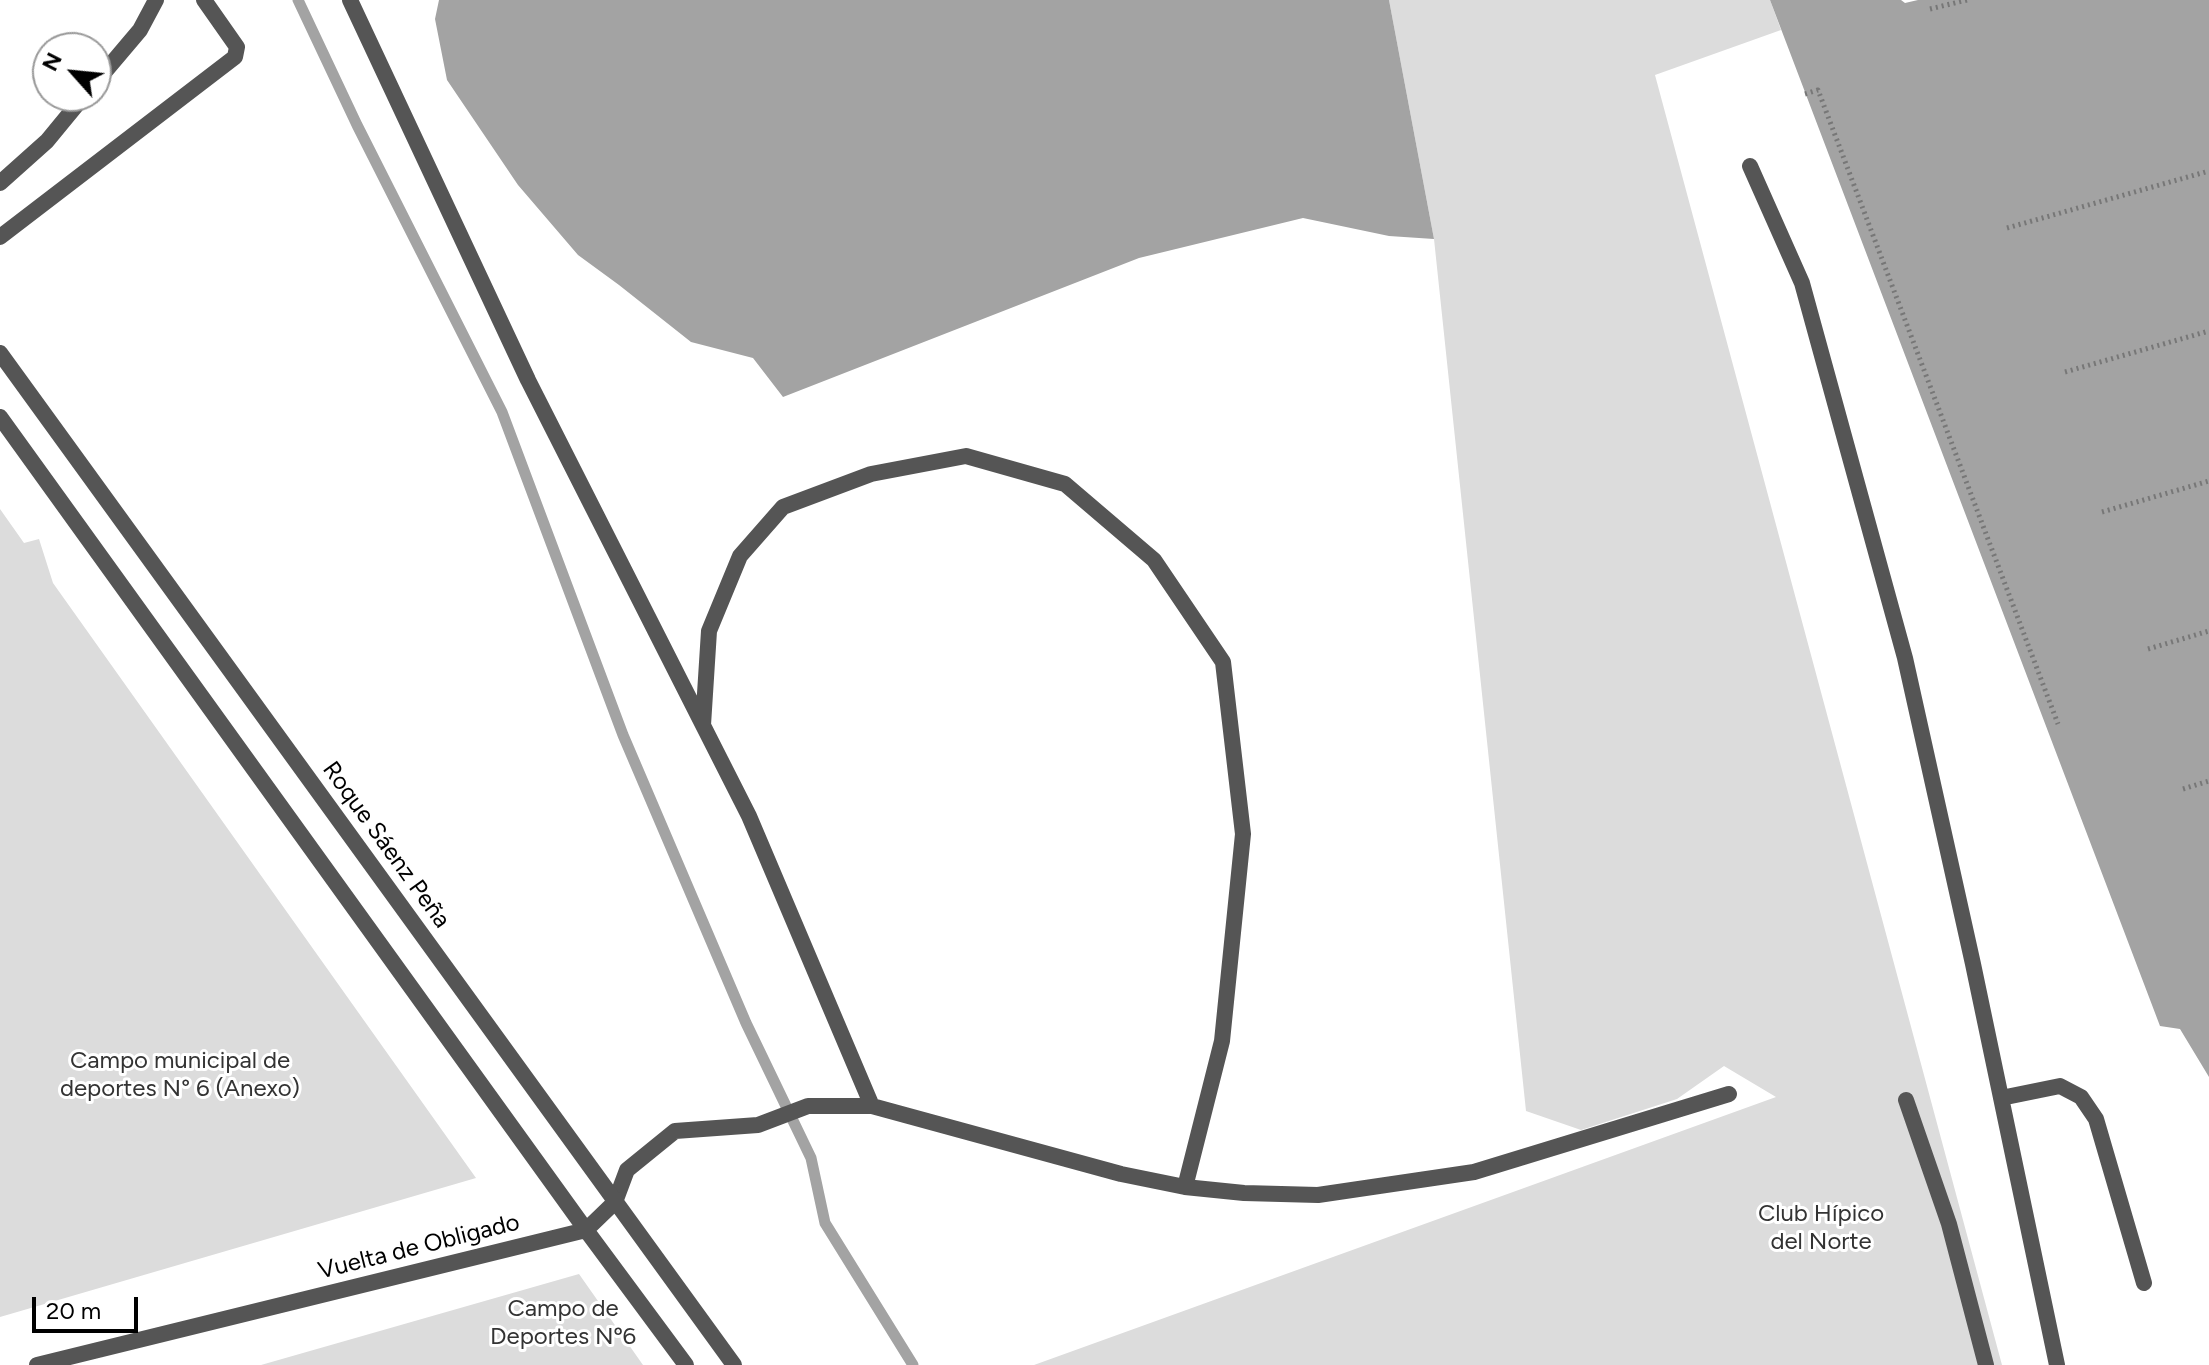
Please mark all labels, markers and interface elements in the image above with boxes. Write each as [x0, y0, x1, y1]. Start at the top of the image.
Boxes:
north arrow [32, 32, 112, 112]
text: N [36, 48, 68, 76]
street label: Roque Sáenz Peña [316, 756, 456, 934]
park label: Campo municipal de deportes N° 6 (Anexo) [60, 1047, 300, 1103]
park label: Club Hípico del Norte [1758, 1200, 1884, 1256]
street label: Vuelta de Obligado [315, 1208, 523, 1286]
scale bar [36, 1281, 142, 1331]
park label: Campo de Deportes Nº6 [490, 1295, 636, 1351]
text: 20 m [46, 1296, 101, 1325]

